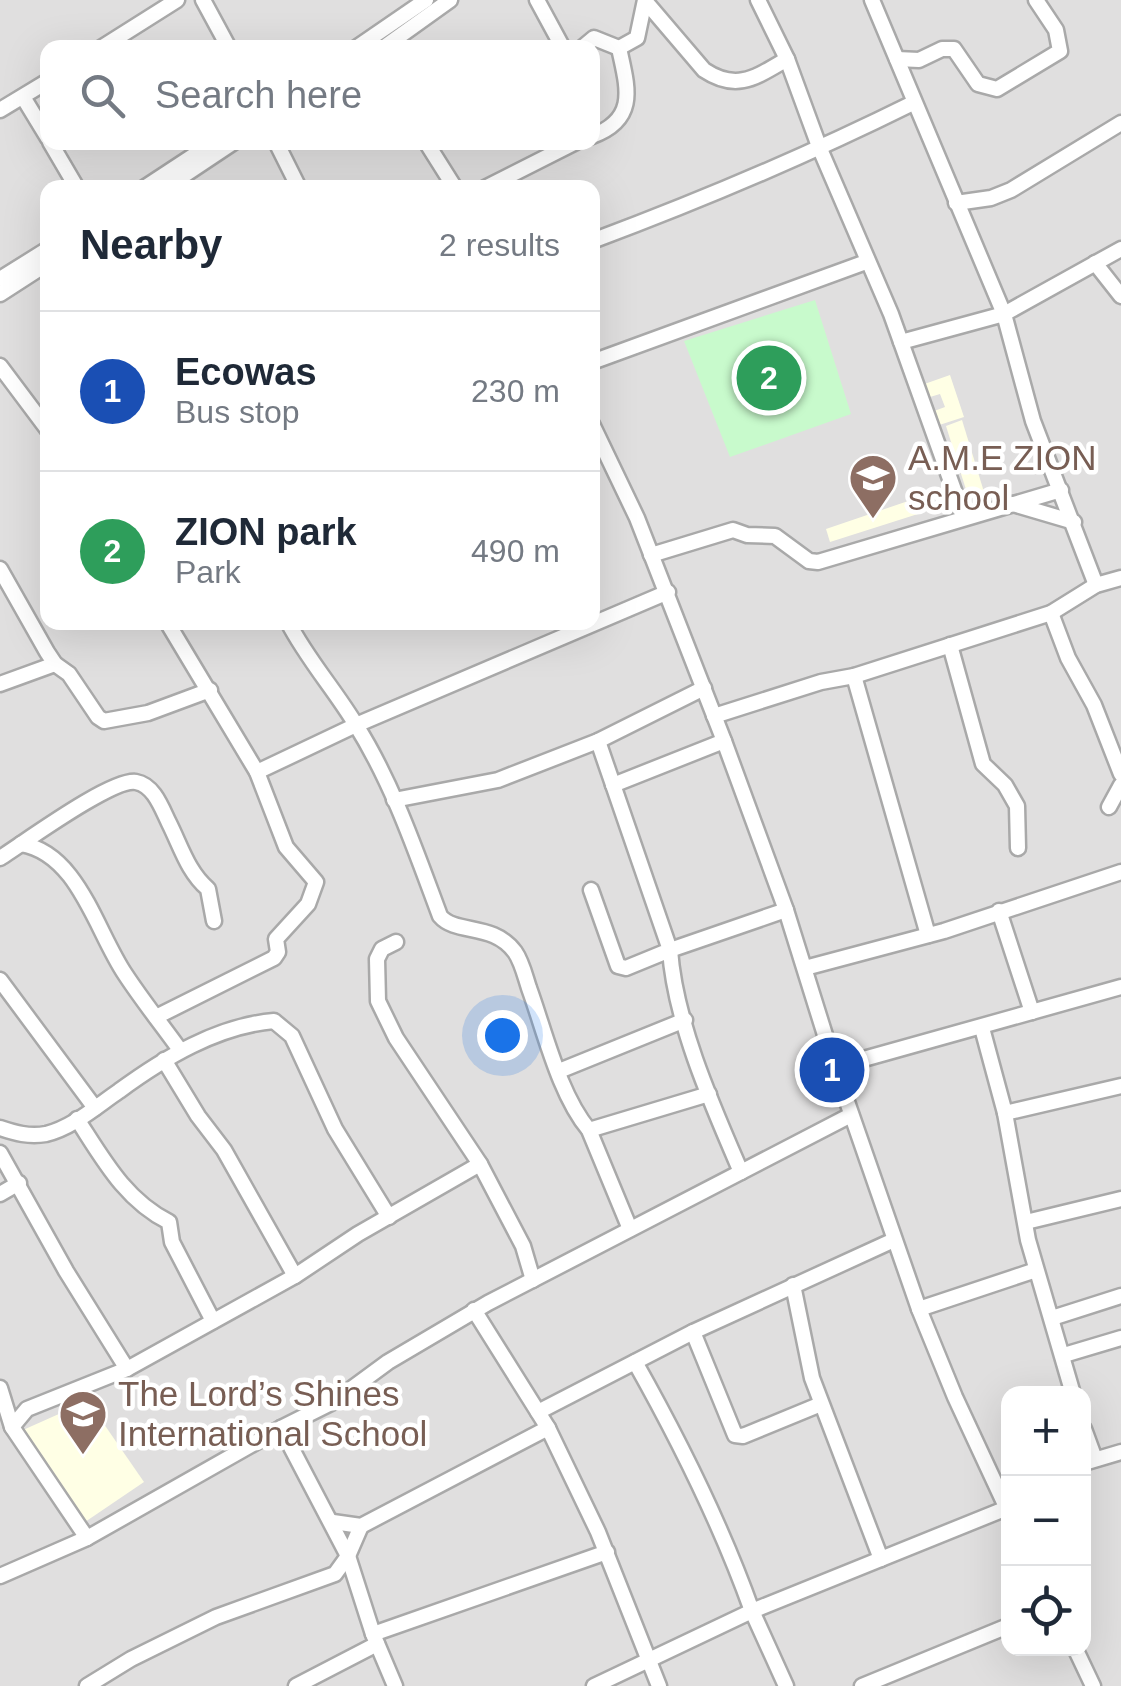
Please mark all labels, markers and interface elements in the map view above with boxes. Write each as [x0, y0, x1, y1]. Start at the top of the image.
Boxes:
search box [40, 40, 600, 150]
icon: search [75, 68, 130, 123]
text: Search here [155, 74, 362, 116]
text: Nearby [80, 221, 222, 268]
text: 2 results [439, 227, 560, 263]
pin: 2 [736, 340, 802, 416]
text: Ecowas [175, 351, 317, 393]
text: 1 [104, 373, 121, 409]
text: 230 m [471, 373, 560, 409]
text: Bus stop [175, 394, 300, 430]
place label: A.M.E ZION school [908, 438, 1097, 517]
school or university icon: A.M.E ZION school [847, 452, 899, 520]
text: ZION park [175, 511, 357, 553]
text: 2 [104, 533, 121, 569]
text: 490 m [471, 533, 560, 569]
text: Park [175, 554, 241, 590]
your location [477, 1010, 528, 1061]
pin: 1 [800, 1032, 864, 1108]
place label: The Lord’s Shines International School [118, 1374, 427, 1453]
map controls [1001, 1386, 1091, 1656]
button: + [1001, 1386, 1091, 1476]
school or university icon: The Lord’s Shines International School [57, 1388, 109, 1456]
button: − [1001, 1476, 1091, 1566]
button: locate [1001, 1566, 1091, 1656]

